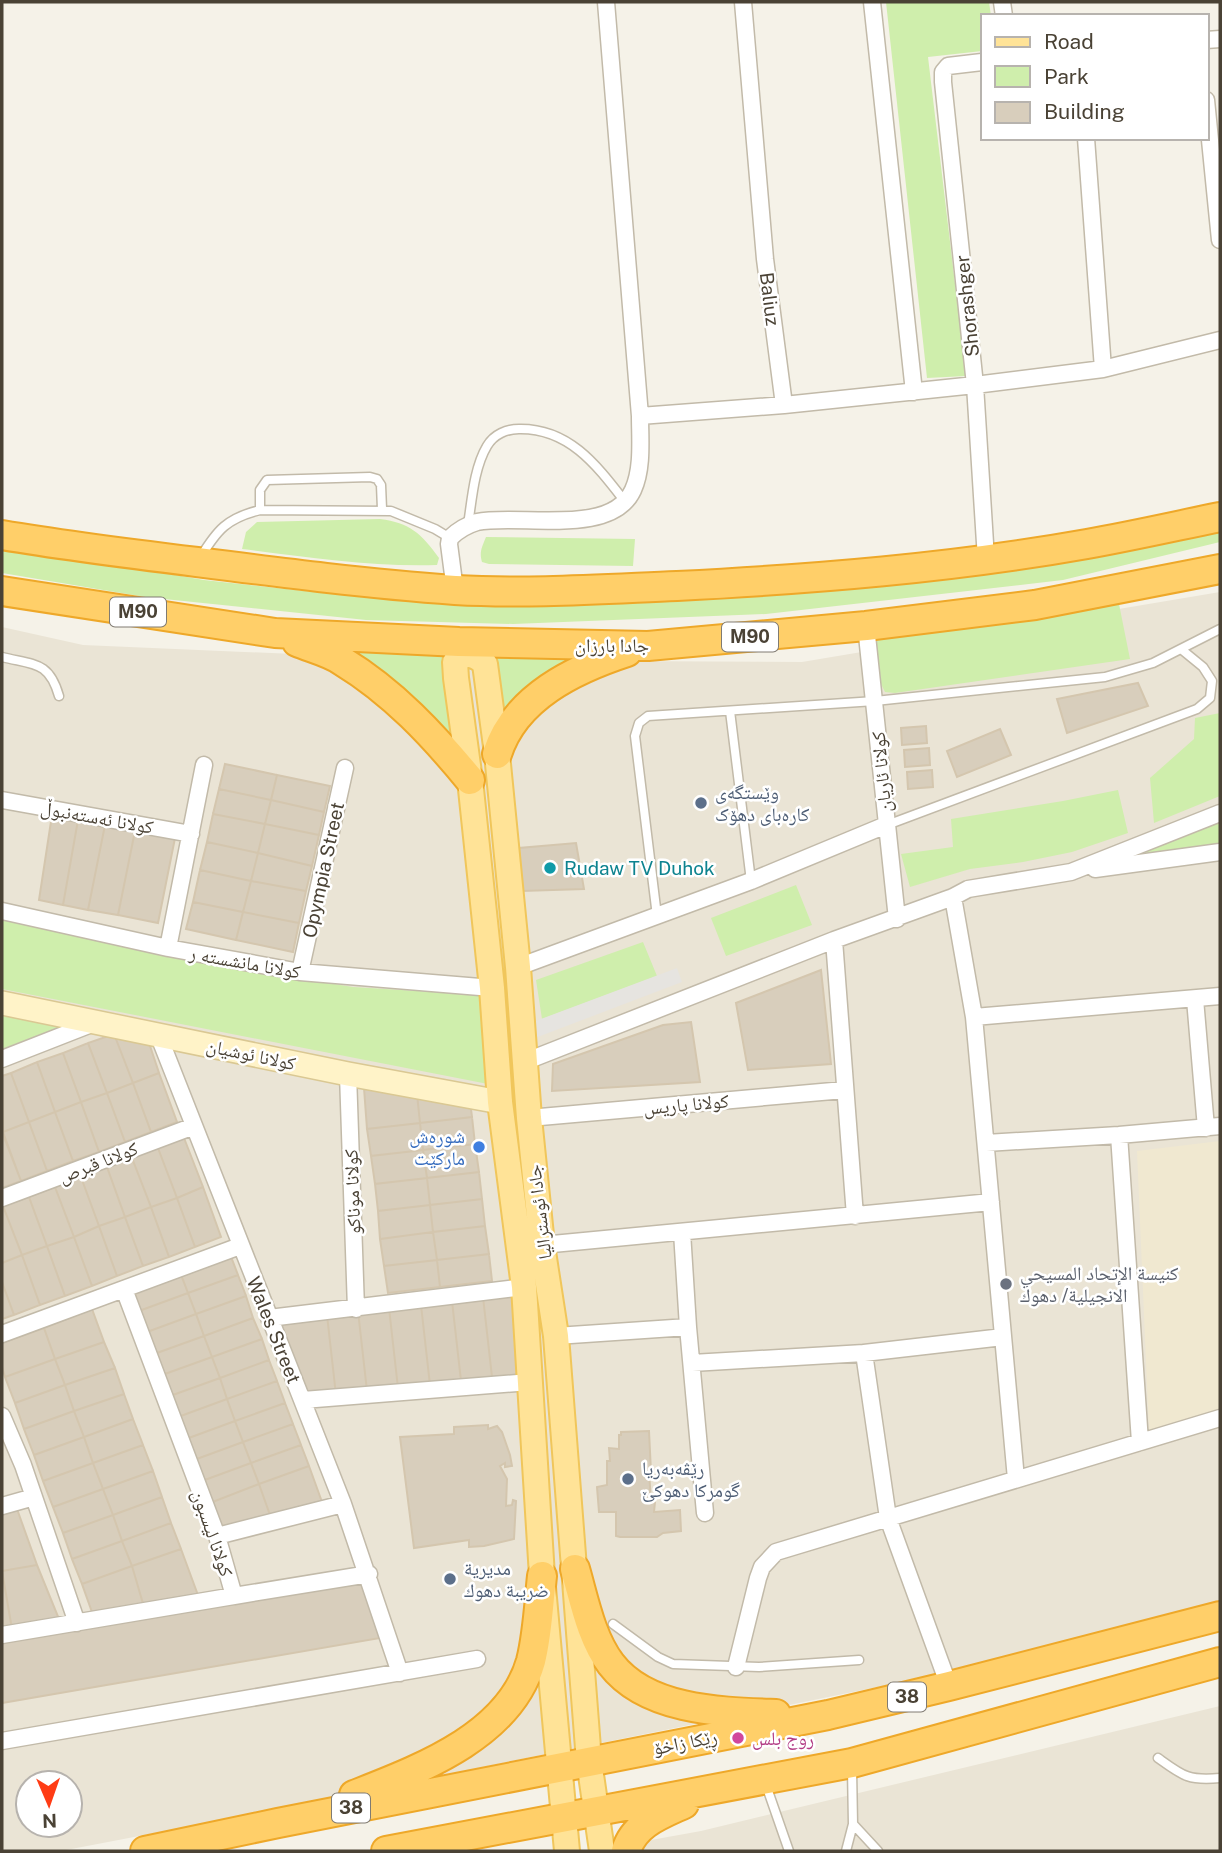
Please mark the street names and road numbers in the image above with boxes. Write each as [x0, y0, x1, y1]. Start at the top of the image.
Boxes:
street label: Shorashger [951, 254, 983, 358]
street label: Baliuz [756, 271, 784, 327]
road number: M90 [110, 598, 166, 626]
road number: M90 [722, 622, 778, 652]
street label: جادا بارزان [575, 634, 649, 657]
street label: كولانا ئاريان [866, 730, 896, 813]
street label: كولانا ئەستەنبوڵ [39, 796, 155, 839]
street label: Opympia Street [298, 800, 348, 940]
street label: كولانا مانشسته ر [187, 941, 302, 984]
street label: كولانا ئوشيان [204, 1034, 298, 1075]
street label: كولانا پاریس [642, 1089, 730, 1120]
street label: كولانا قبرص [55, 1137, 141, 1188]
street label: كولانا موناكو [340, 1149, 365, 1235]
street label: جادا ئوسترالیا [522, 1163, 557, 1261]
street label: Wales Street [243, 1273, 305, 1387]
street label: كولانا ليسبون [187, 1487, 238, 1580]
road number: 38 [888, 1682, 926, 1712]
street label: ڕێکا زاخۆ [651, 1725, 720, 1763]
road number: 38 [332, 1794, 370, 1822]

